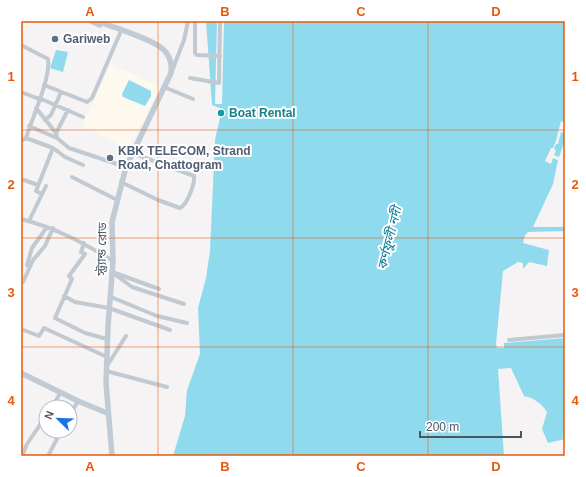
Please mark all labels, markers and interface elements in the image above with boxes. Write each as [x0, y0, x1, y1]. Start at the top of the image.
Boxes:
text: A [85, 4, 95, 19]
text: B [220, 4, 230, 19]
text: C [356, 4, 366, 19]
text: D [491, 4, 501, 19]
place label: Gariweb [63, 32, 110, 46]
marker: Gariweb [50, 34, 60, 44]
text: 1 [7, 69, 15, 84]
text: 1 [571, 69, 579, 84]
place label: Boat Rental [229, 106, 296, 120]
marker: Boat Rental [216, 108, 226, 118]
place label: KBK TELECOM, Strand Road, Chattogram [118, 144, 251, 172]
marker: KBK TELECOM, Strand Road, Chattogram [105, 153, 115, 163]
text: 2 [7, 177, 15, 192]
text: 2 [571, 177, 579, 192]
water label: কর্ণফুলী নদী [374, 203, 405, 271]
street label: স্ট্র্যান্ড রোড [94, 222, 109, 277]
text: 3 [7, 285, 15, 300]
text: 3 [571, 285, 579, 300]
text: 4 [7, 393, 15, 408]
text: 4 [571, 393, 579, 408]
north arrow [38, 399, 78, 439]
text: N [42, 409, 56, 421]
scale bar [420, 413, 521, 439]
text: 200 m [426, 420, 459, 434]
text: A [85, 459, 95, 474]
text: B [220, 459, 230, 474]
text: C [356, 459, 366, 474]
text: D [491, 459, 501, 474]

